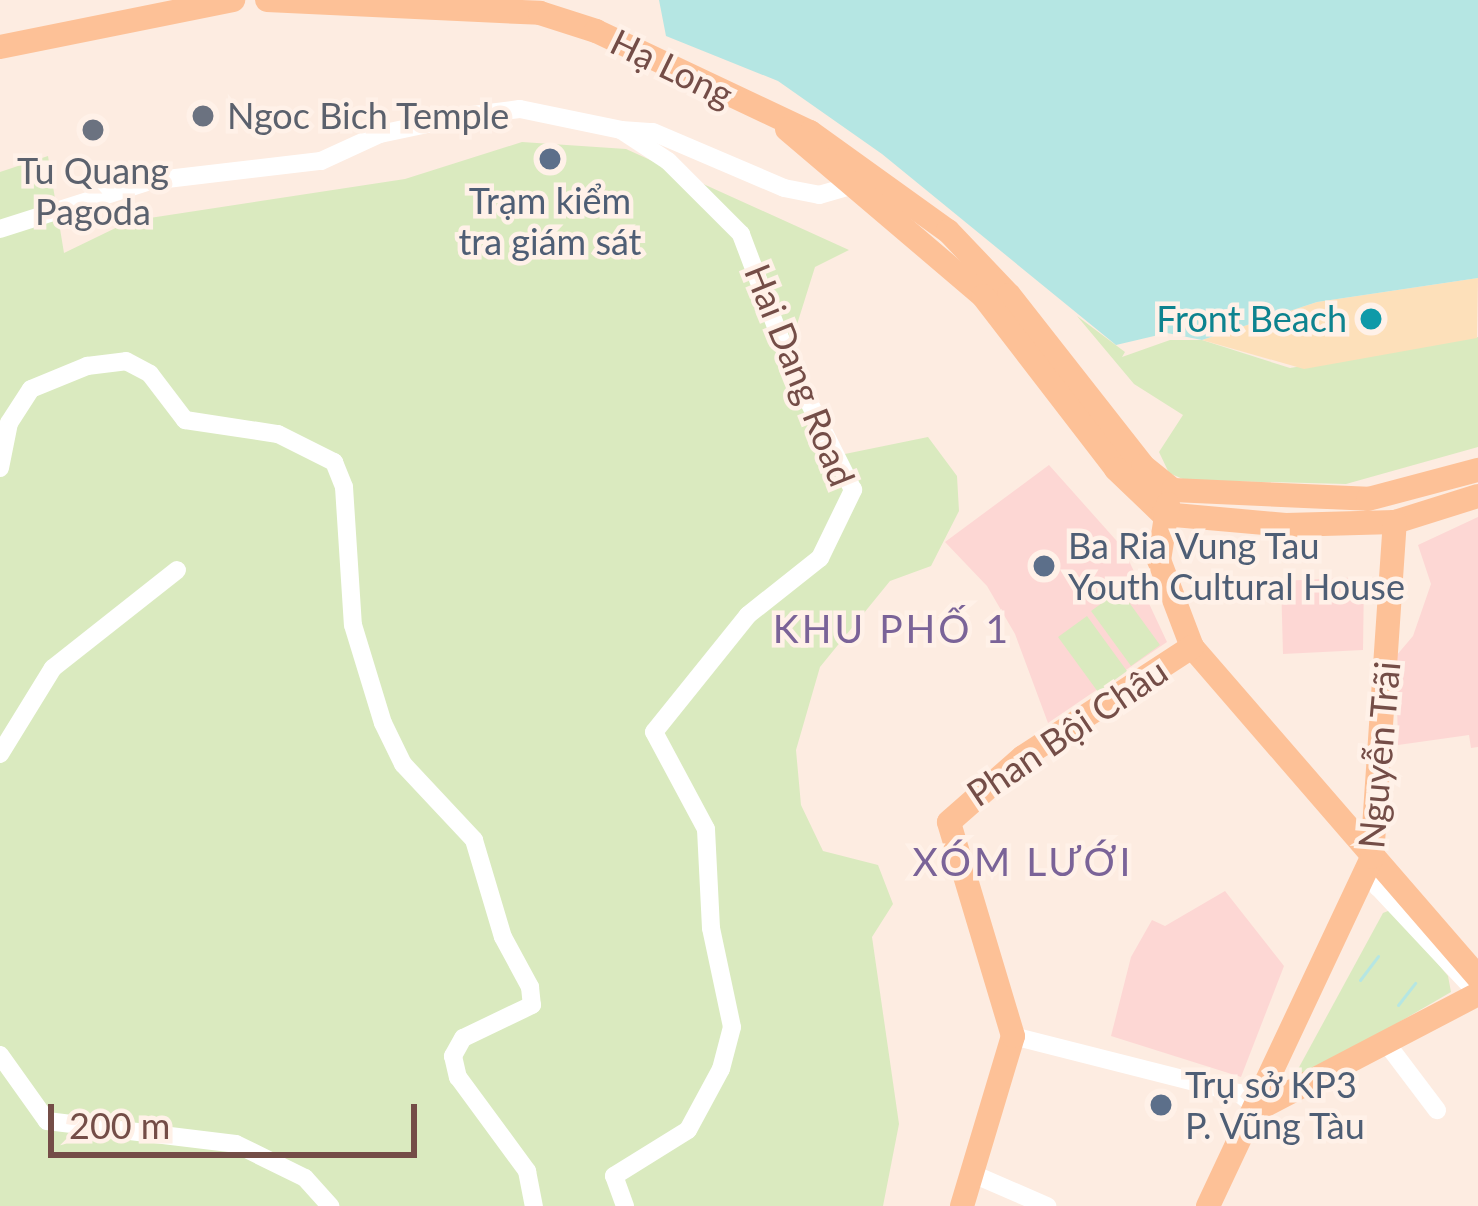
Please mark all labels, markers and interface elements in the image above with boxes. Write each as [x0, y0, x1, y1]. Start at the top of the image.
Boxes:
street label: Hạ Long [604, 20, 740, 116]
place label: Ngoc Bich Temple [227, 94, 510, 138]
marker: Ngoc Bich Temple [190, 103, 216, 129]
marker: Tu Quang Pagoda [80, 117, 106, 143]
marker: Trạm kiểm tra giám sát [537, 146, 563, 172]
place label: Tu Quang Pagoda [17, 148, 169, 233]
place label: Trạm kiểm tra giám sát [458, 178, 642, 263]
street label: Hai Dang Road [736, 258, 864, 492]
place label: Front Beach [1156, 297, 1347, 341]
marker: Front Beach [1358, 306, 1384, 332]
place label: Ba Ria Vung Tau Youth Cultural House [1068, 523, 1405, 608]
marker: Ba Ria Vung Tau Youth Cultural House [1031, 553, 1057, 579]
district label: KHU PHỐ 1 [773, 605, 1011, 651]
street label: Phan Bội Châu [959, 649, 1175, 815]
street label: Nguyễn Trãi [1349, 659, 1409, 851]
district label: XÓM LƯỚI [913, 838, 1133, 884]
place label: Trụ sở KP3 P. Vũng Tàu [1185, 1062, 1367, 1147]
scale bar [54, 1080, 423, 1154]
marker: Trụ sở KP3 P. Vũng Tàu [1148, 1092, 1174, 1118]
text: 200 m [69, 1103, 170, 1147]

